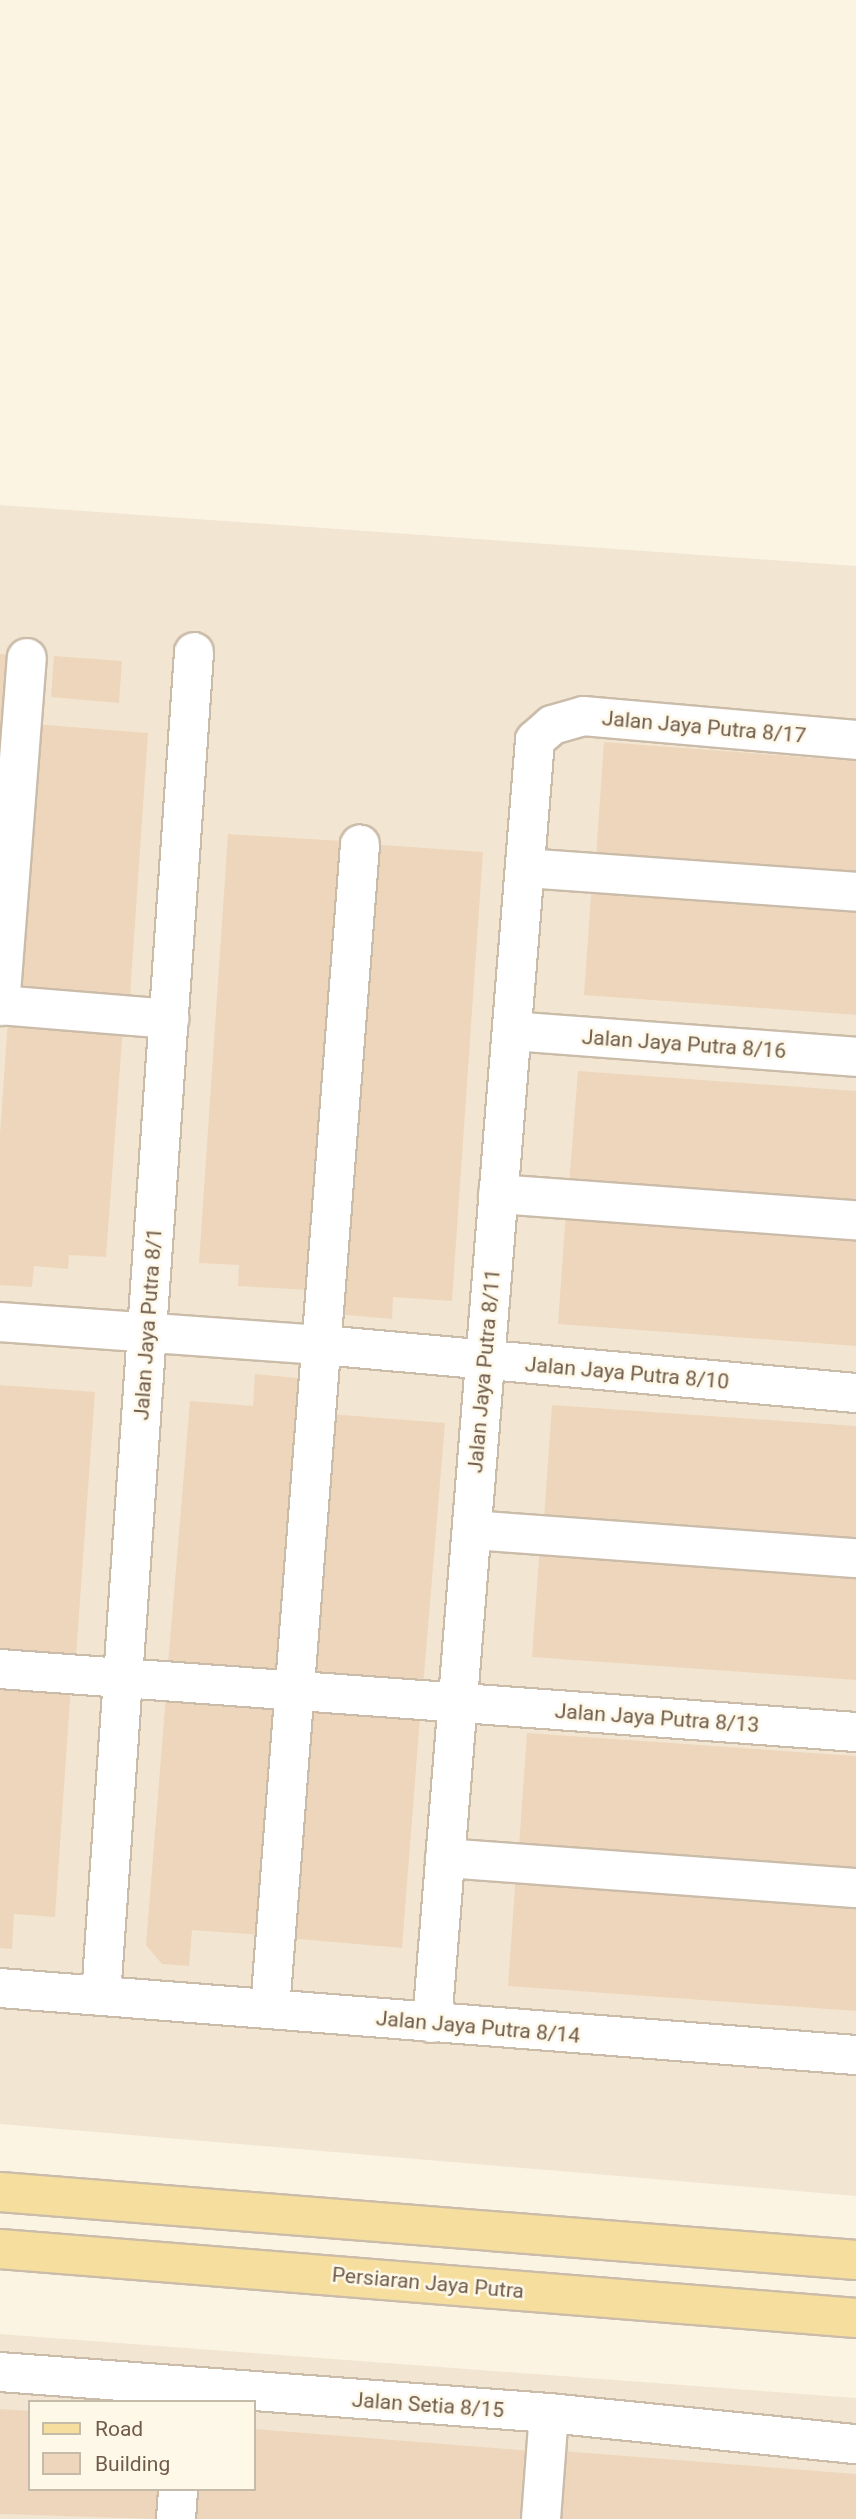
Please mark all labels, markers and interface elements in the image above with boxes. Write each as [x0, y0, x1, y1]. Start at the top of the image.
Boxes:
street label: Jalan Jaya Putra 8/17 [601, 706, 807, 748]
street label: Jalan Jaya Putra 8/16 [581, 1024, 787, 1064]
street label: Jalan Jaya Putra 8/1 [129, 1227, 167, 1421]
street label: Jalan Jaya Putra 8/11 [463, 1268, 505, 1474]
street label: Jalan Jaya Putra 8/10 [524, 1352, 730, 1394]
street label: Jalan Jaya Putra 8/13 [554, 1698, 760, 1738]
street label: Jalan Jaya Putra 8/14 [375, 2006, 581, 2048]
street label: Persiaran Jaya Putra [331, 2262, 525, 2304]
street label: Jalan Setia 8/15 [351, 2387, 505, 2423]
legend [28, 2400, 256, 2491]
text: Road [95, 2417, 143, 2441]
text: Building [95, 2452, 170, 2476]

